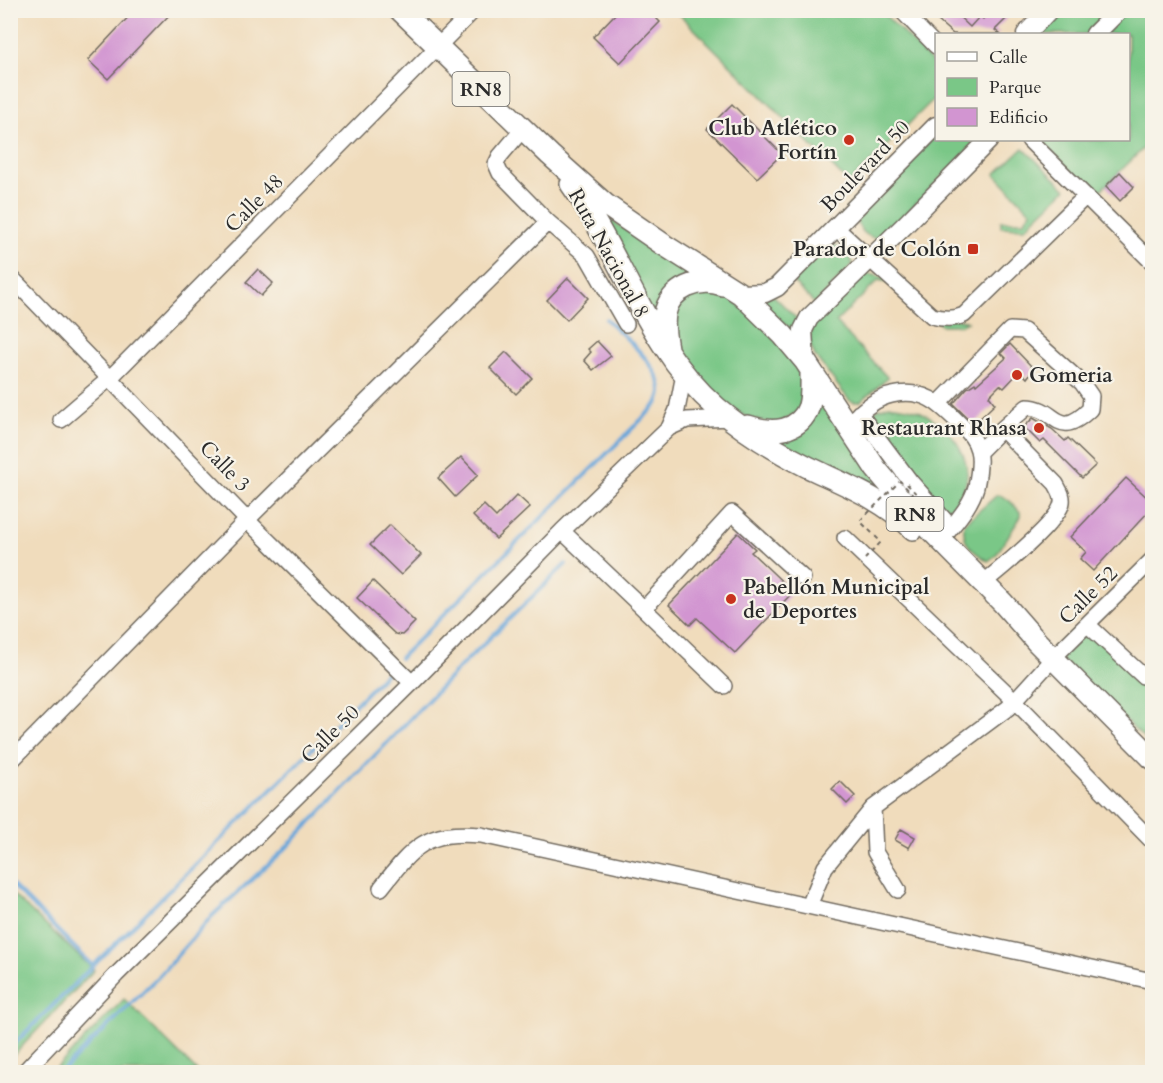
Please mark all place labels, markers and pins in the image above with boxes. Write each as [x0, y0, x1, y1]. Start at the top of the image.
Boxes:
place label: Club Atlético Fortín [708, 114, 837, 167]
marker: Club Atlético Fortín [842, 133, 856, 147]
place label: Parador de Colón [793, 235, 962, 264]
marker: Parador de Colón [966, 242, 980, 256]
place label: Gomeria [1029, 361, 1113, 390]
marker: Gomeria [1010, 368, 1024, 382]
place label: Restaurant Rhasa [861, 414, 1028, 443]
marker: Restaurant Rhasa [1032, 421, 1046, 435]
place label: Pabellón Municipal de Deportes [743, 573, 929, 626]
marker: Pabellón Municipal de Deportes [724, 592, 738, 606]

